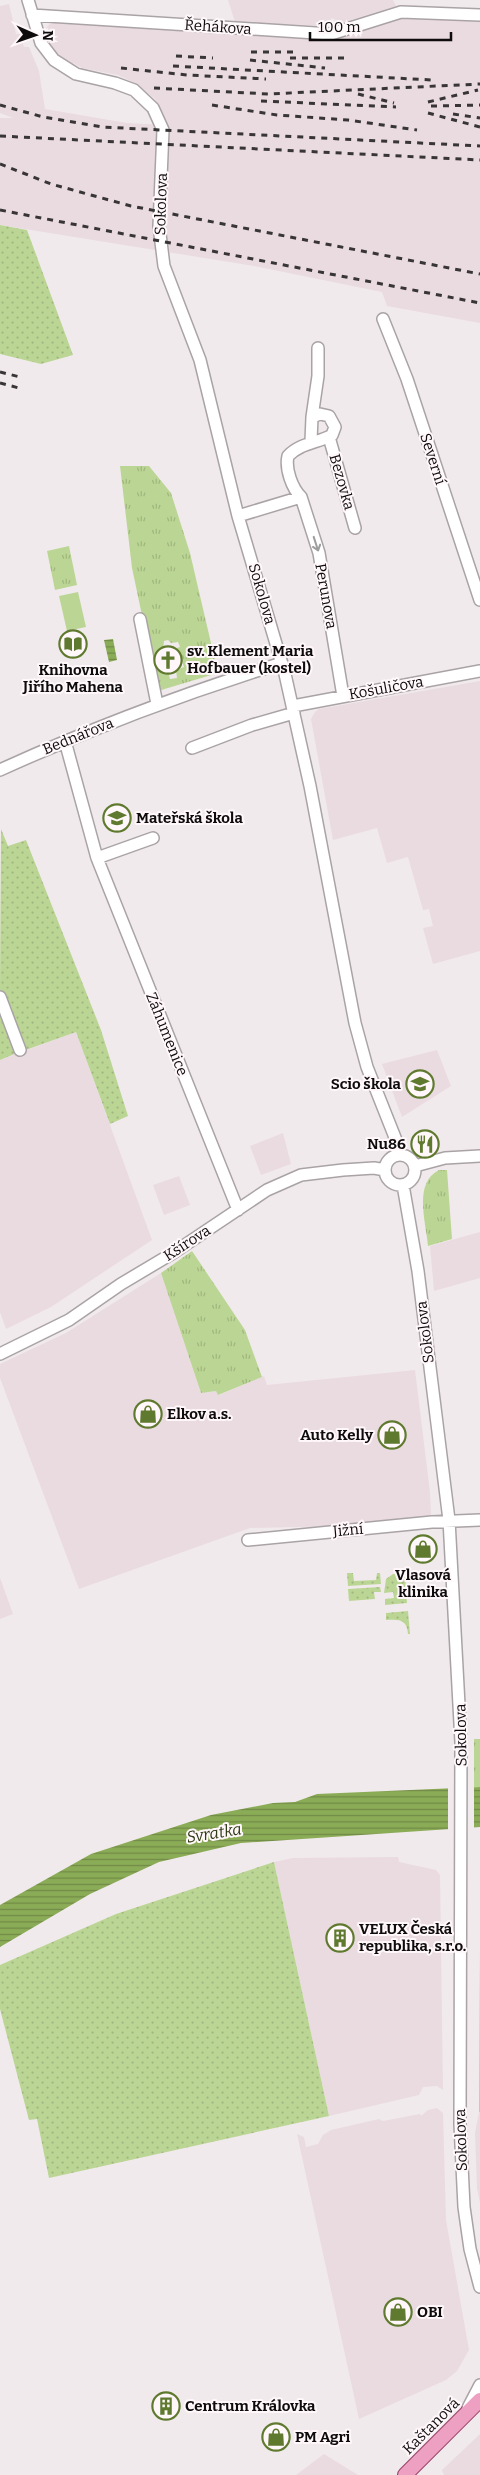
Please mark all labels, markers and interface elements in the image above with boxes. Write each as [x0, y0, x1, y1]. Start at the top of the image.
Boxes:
north arrow [10, 10, 60, 60]
scale bar [310, 10, 451, 42]
street label: Řehákova [184, 16, 252, 38]
text: 100 m [318, 18, 361, 36]
text: N [39, 30, 56, 41]
street label: Sokolova [151, 172, 171, 236]
street label: Severní [416, 431, 450, 487]
street label: Bezovka [325, 452, 359, 512]
one-way arrow [311, 535, 321, 551]
street label: Sokolova [245, 561, 279, 627]
street label: Perunova [311, 562, 341, 630]
library icon: Knihovna Jiřího Mahena [58, 629, 88, 659]
place label: sv. Klement Maria Hofbauer (kostel) [187, 642, 314, 677]
church icon: sv. Klement Maria Hofbauer (kostel) [153, 645, 183, 675]
place label: Knihovna Jiřího Mahena [22, 661, 124, 696]
street label: Košuličova [347, 673, 425, 703]
street label: Bednářova [40, 714, 116, 758]
school or university icon: Mateřská škola [102, 803, 132, 833]
place label: Mateřská škola [136, 809, 243, 827]
street label: Záhumenice [142, 990, 192, 1078]
school or university icon: Scio škola [405, 1069, 435, 1099]
place label: Scio škola [331, 1075, 402, 1093]
restaurant icon: Nu86 [410, 1129, 440, 1159]
place label: Nu86 [367, 1135, 406, 1153]
street label: Kšírova [160, 1221, 214, 1265]
street label: Sokolova [412, 1300, 438, 1364]
shop icon: Elkov a.s. [133, 1399, 163, 1429]
place label: Elkov a.s. [167, 1405, 231, 1423]
shop icon: Auto Kelly [377, 1420, 407, 1450]
place label: Auto Kelly [300, 1426, 374, 1444]
street label: Jižní [331, 1520, 365, 1540]
shop icon: Vlasová klinika [408, 1534, 438, 1564]
place label: Vlasová klinika [395, 1566, 451, 1601]
street label: Sokolova [451, 1704, 471, 1766]
water label: Svratka [185, 1819, 243, 1847]
place label: VELUX Česká republika, s.r.o. [359, 1919, 466, 1955]
building icon: VELUX Česká republika, s.r.o. [325, 1923, 355, 1953]
street label: Sokolova [451, 2108, 471, 2172]
shop icon: OBI [383, 2297, 413, 2327]
place label: OBI [417, 2303, 443, 2321]
building icon: Centrum Královka [151, 2391, 181, 2421]
street label: Kaštanová [399, 2394, 463, 2458]
place label: Centrum Královka [185, 2397, 316, 2415]
shop icon: PM Agri [261, 2422, 291, 2452]
place label: PM Agri [295, 2428, 351, 2446]

